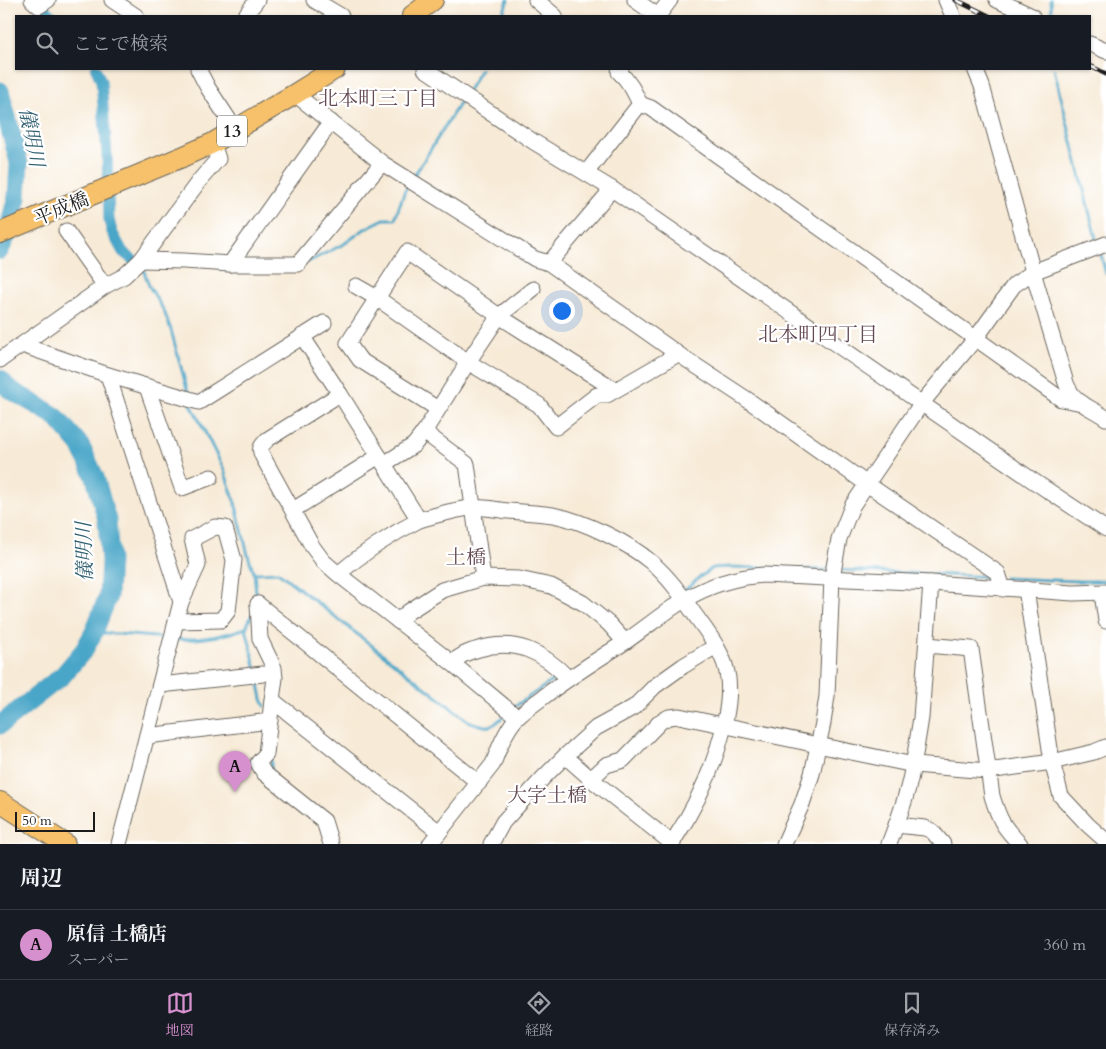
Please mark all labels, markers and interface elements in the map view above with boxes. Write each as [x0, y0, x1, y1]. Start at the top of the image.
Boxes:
search box [15, 15, 1091, 70]
icon: search [33, 29, 61, 57]
text: ここで検索 [73, 31, 168, 57]
district label: 北本町三丁目 [318, 85, 438, 112]
water label: 儀明川 [13, 105, 51, 171]
road number: 13 [217, 115, 247, 146]
street label: 平成橋 [30, 186, 93, 232]
your location [549, 298, 575, 324]
district label: 北本町四丁目 [758, 321, 878, 348]
water label: 儀明川 [70, 520, 99, 582]
district label: 土橋 [446, 544, 486, 571]
pin: A [219, 751, 251, 792]
district label: 大字土橋 [507, 782, 587, 809]
scale bar [15, 809, 95, 832]
text: 50 m [22, 811, 52, 830]
text: 周辺 [20, 864, 62, 893]
text: 原信 土橋店 [67, 921, 167, 947]
text: A [30, 934, 42, 956]
text: 360 m [1044, 934, 1086, 956]
text: スーパー [67, 949, 129, 971]
tab: 地図 [166, 989, 194, 1040]
tab: 経路 [525, 989, 553, 1040]
tab: 保存済み [884, 989, 940, 1040]

